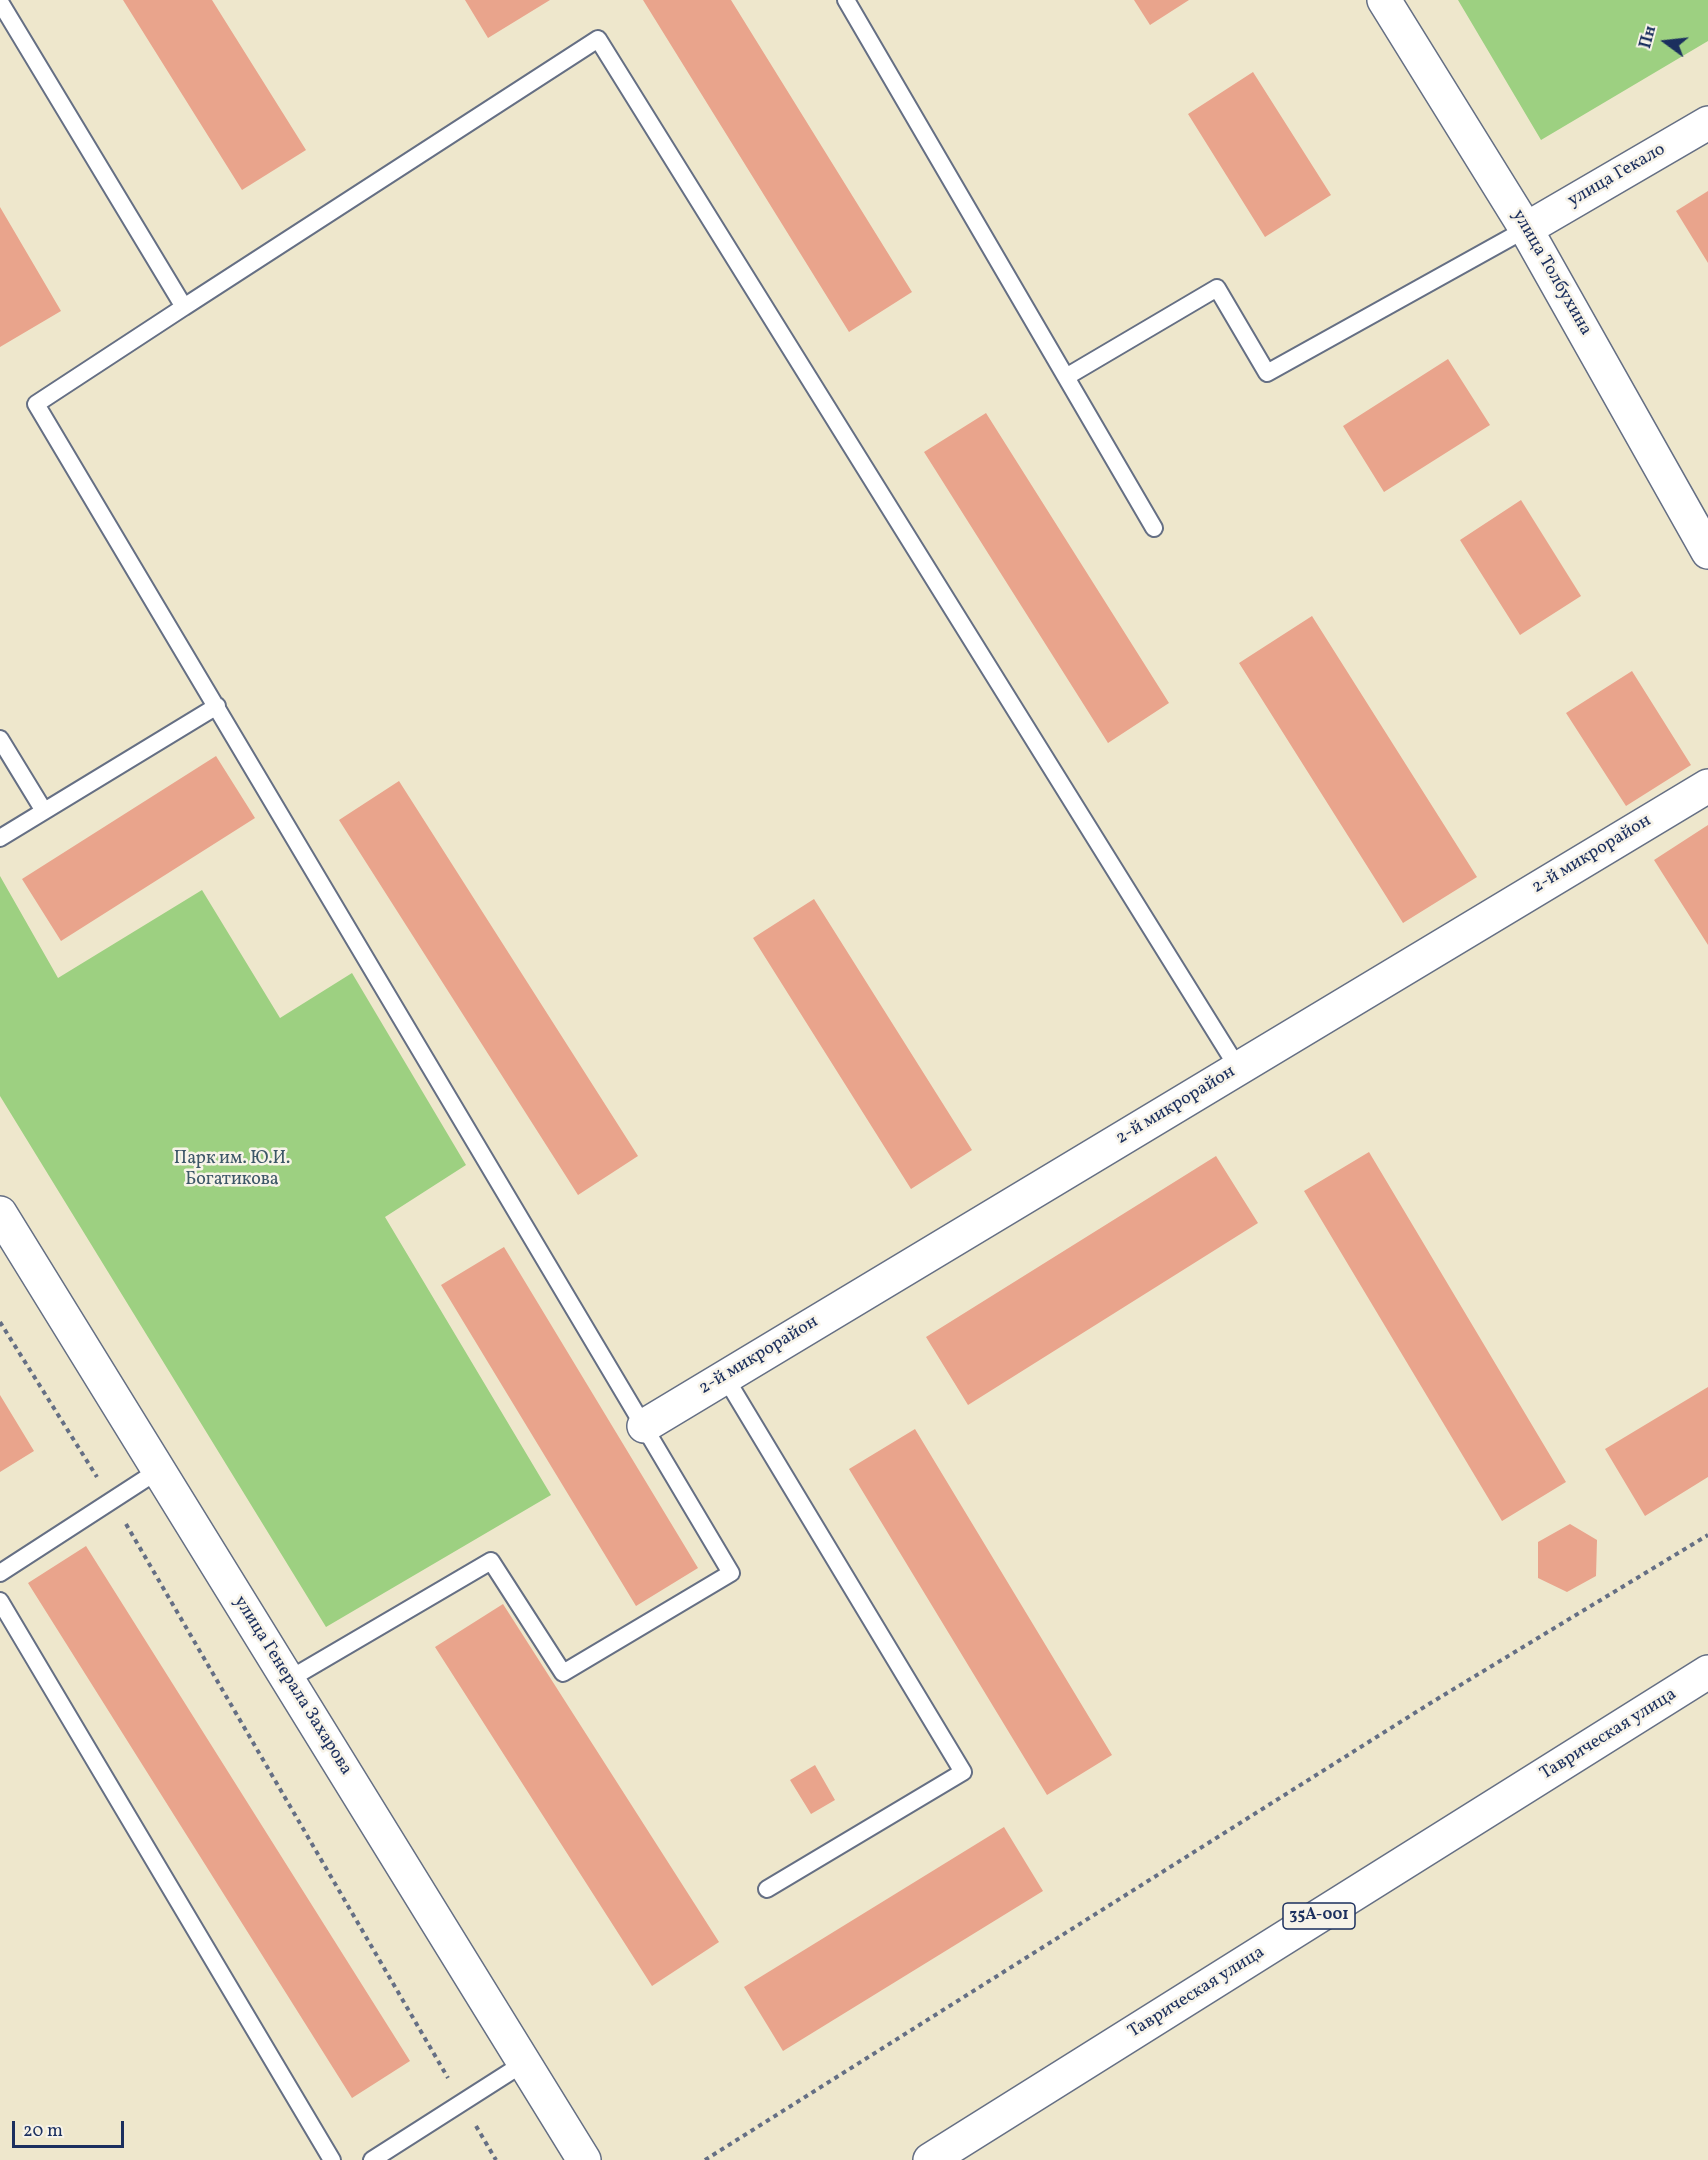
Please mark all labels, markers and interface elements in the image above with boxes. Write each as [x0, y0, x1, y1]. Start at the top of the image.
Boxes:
north arrow [1636, 12, 1696, 72]
text: Пн [1635, 24, 1662, 51]
street label: улица Гекало [1564, 139, 1670, 213]
street label: улица Толбухина [1506, 206, 1596, 340]
street label: 2-й микрорайон [1528, 811, 1656, 899]
street label: 2-й микрорайон [1112, 1062, 1240, 1150]
park label: Парк им. Ю.И. Богатикова [174, 1149, 290, 1192]
street label: 2-й микрорайон [695, 1312, 823, 1400]
street label: улица Генерала Захарова [228, 1592, 356, 1780]
street label: Таврическая улица [1537, 1684, 1681, 1786]
road number: 35А-001 [1283, 1903, 1355, 1929]
street label: Таврическая улица [1125, 1942, 1269, 2044]
scale bar [15, 2109, 128, 2147]
text: 20 m [23, 2119, 63, 2144]

